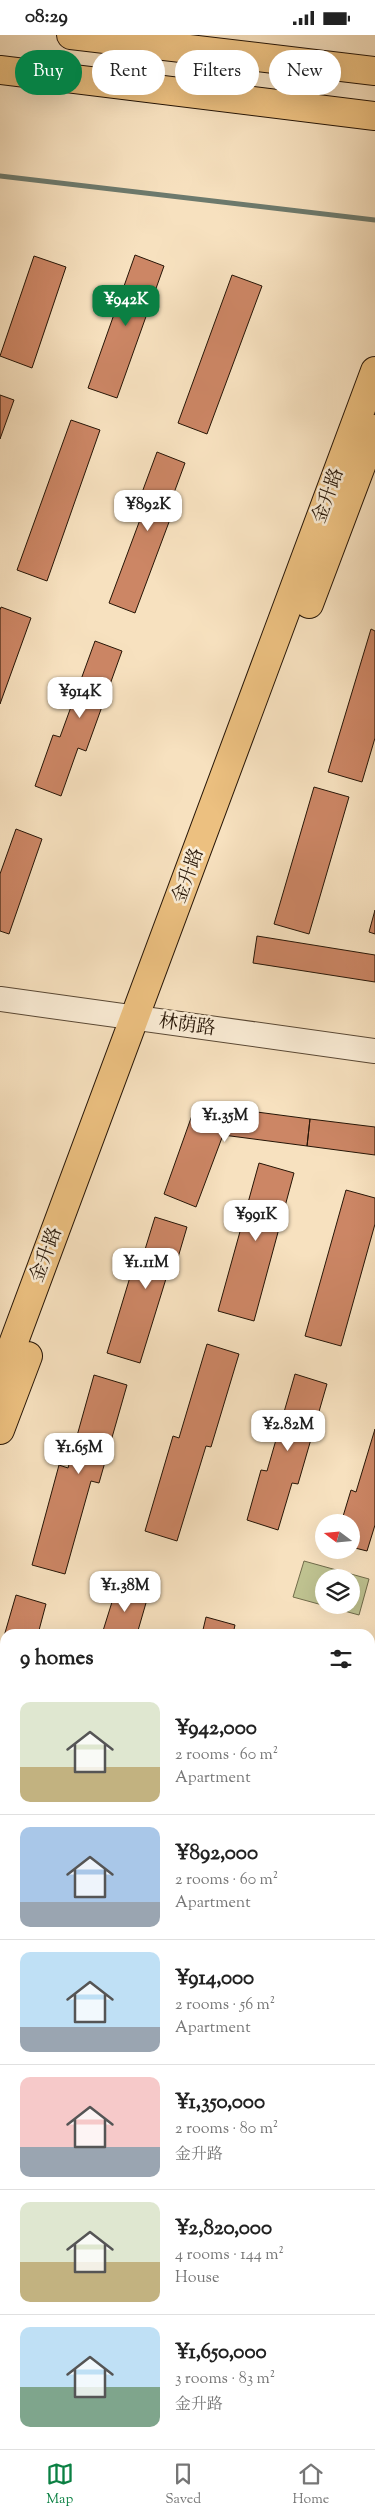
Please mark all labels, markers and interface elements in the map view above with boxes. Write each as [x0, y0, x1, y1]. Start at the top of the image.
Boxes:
text: 08:29 [25, 4, 68, 31]
chip: Buy [15, 50, 82, 95]
chip: Rent [92, 50, 165, 95]
chip: Filters [175, 50, 259, 95]
chip: New [269, 50, 341, 95]
pin: ¥942K [91, 285, 161, 327]
text: ¥942K [103, 289, 149, 312]
street label: 金升路 [307, 465, 351, 527]
pin: ¥892K [113, 489, 183, 532]
text: ¥892K [125, 494, 171, 517]
pin: ¥914K [45, 677, 115, 719]
text: ¥914K [58, 681, 102, 704]
street label: 金升路 [167, 845, 211, 907]
street label: 林荫路 [157, 1009, 217, 1043]
pin: ¥1.35M [184, 1101, 266, 1143]
text: ¥1.35M [202, 1105, 248, 1128]
pin: ¥991K [221, 1199, 291, 1242]
text: ¥991K [235, 1204, 277, 1227]
street label: 金升路 [24, 1224, 70, 1286]
pin: ¥1.11M [105, 1247, 187, 1290]
text: ¥1.11M [123, 1252, 169, 1275]
pin: ¥2.82M [247, 1409, 329, 1452]
text: ¥2.82M [262, 1414, 314, 1437]
pin: ¥1.65M [38, 1433, 120, 1475]
text: ¥1.65M [55, 1437, 103, 1460]
north arrow [315, 1514, 360, 1559]
map controls [315, 1514, 360, 1614]
button: layers [315, 1569, 360, 1614]
pin: ¥1.38M [84, 1571, 166, 1613]
text: ¥1.38M [101, 1575, 149, 1598]
text: 9 homes [20, 1644, 93, 1674]
icon: filters [327, 1645, 355, 1673]
text: ¥942,000 [175, 1714, 257, 1744]
icon: home [60, 1722, 120, 1782]
text: 2 rooms · 60 m² [175, 1744, 278, 1767]
text: Apartment [175, 1767, 251, 1790]
text: ¥892,000 [175, 1839, 258, 1869]
icon: home [60, 1847, 120, 1907]
text: 2 rooms · 60 m² [175, 1869, 278, 1892]
text: Apartment [175, 1892, 251, 1915]
text: ¥914,000 [175, 1964, 254, 1994]
icon: home [60, 1972, 120, 2032]
text: 2 rooms · 56 m² [175, 1994, 275, 2017]
text: Apartment [175, 2017, 251, 2040]
text: ¥1,350,000 [175, 2088, 265, 2118]
icon: home [60, 2097, 120, 2157]
text: 2 rooms · 80 m² [175, 2118, 278, 2141]
text: 金升路 [175, 2144, 223, 2167]
text: ¥2,820,000 [175, 2214, 272, 2244]
icon: home [60, 2222, 120, 2282]
text: 4 rooms · 144 m² [175, 2244, 284, 2267]
text: House [175, 2267, 219, 2290]
text: ¥1,650,000 [175, 2338, 267, 2368]
icon: home [60, 2347, 120, 2407]
text: 3 rooms · 83 m² [175, 2368, 275, 2391]
text: 金升路 [175, 2394, 223, 2417]
tab: Map [46, 2460, 74, 2510]
tab: Saved [165, 2460, 201, 2510]
tab: Home [293, 2460, 329, 2510]

